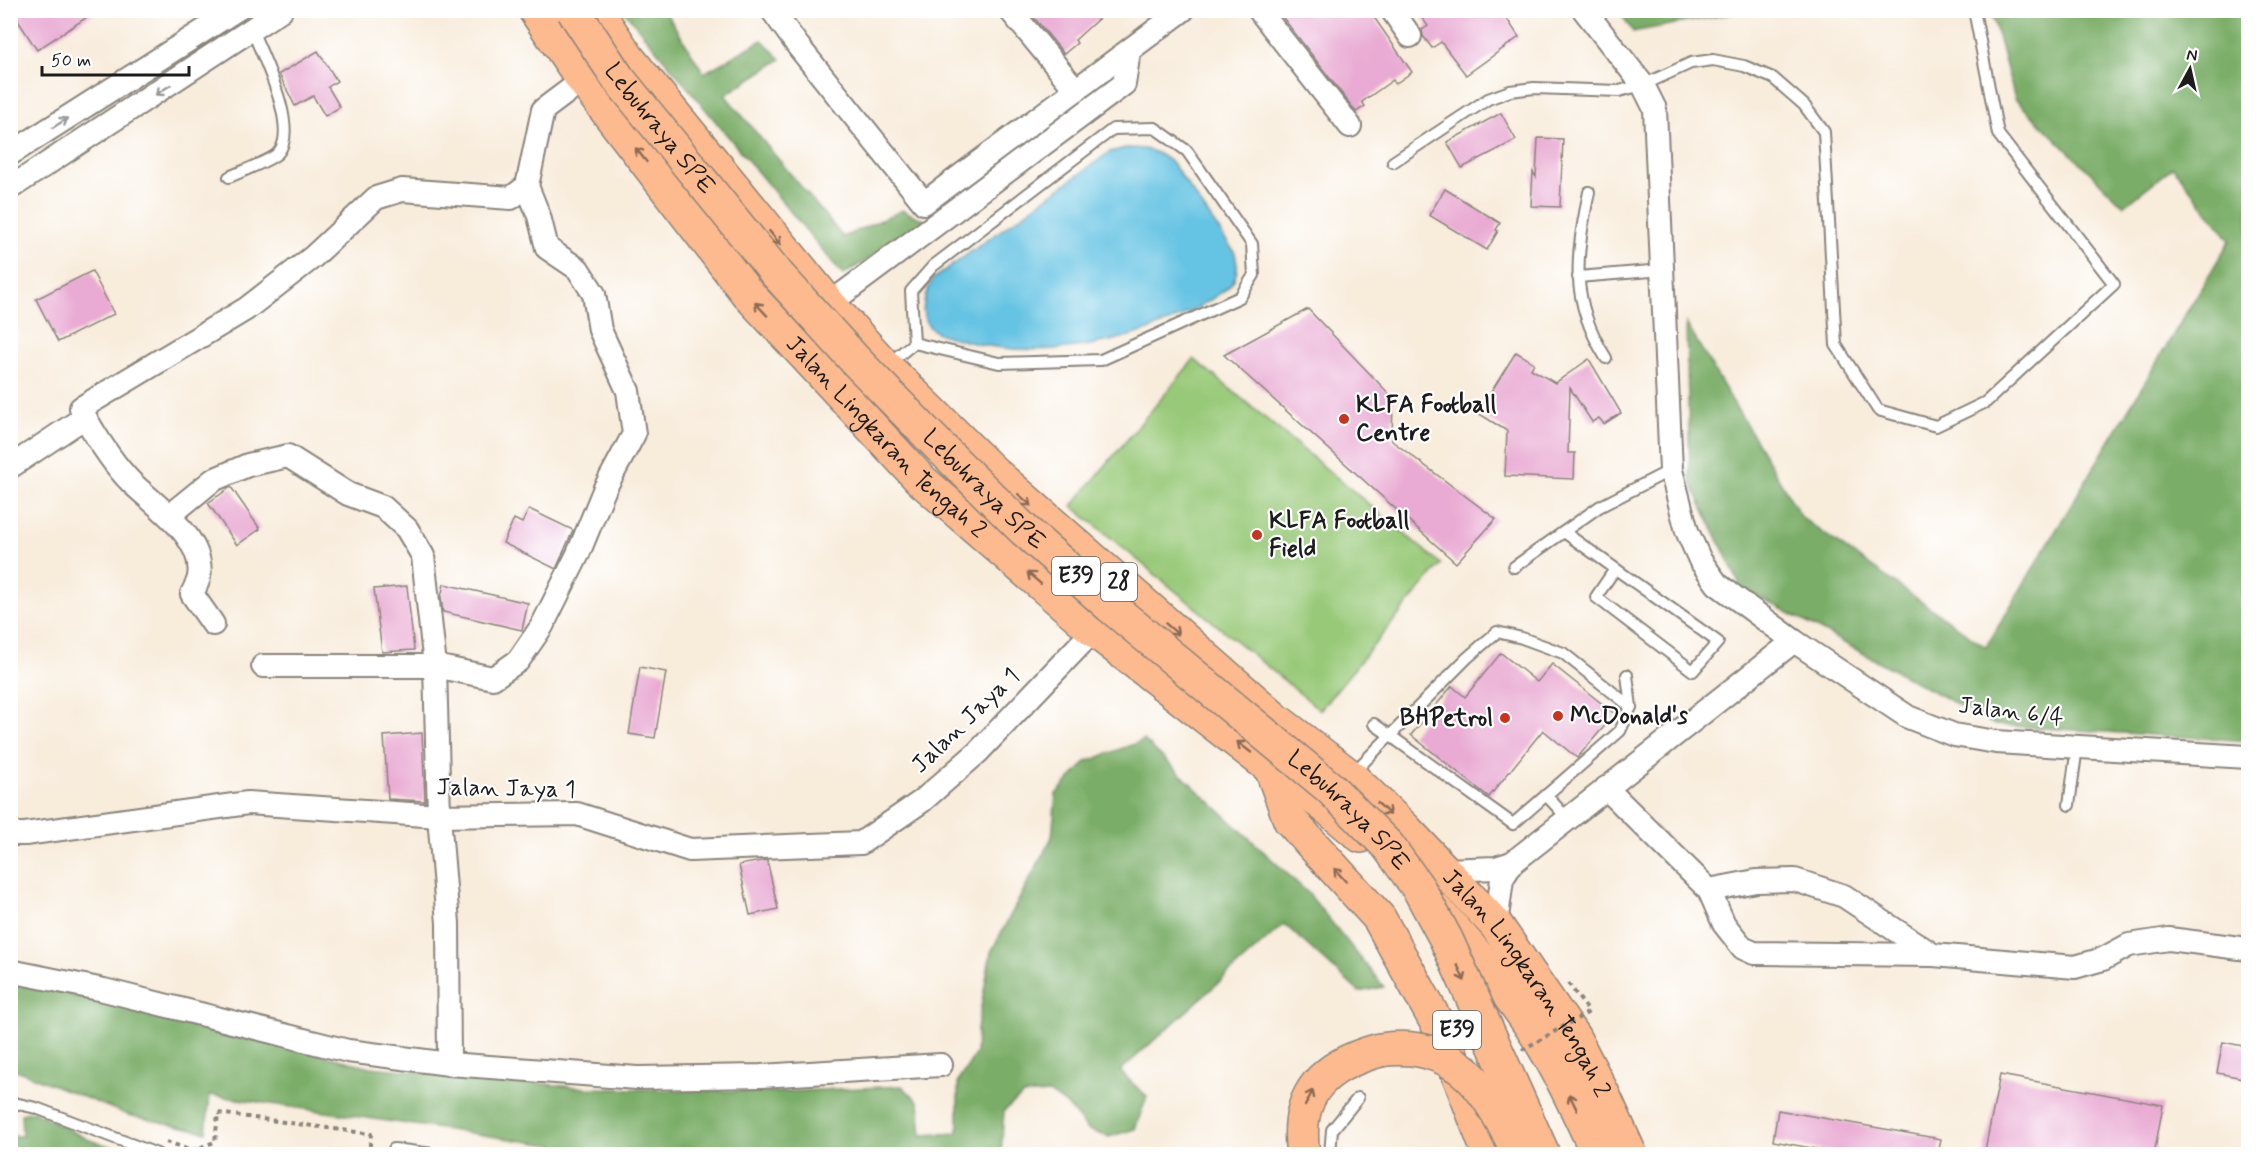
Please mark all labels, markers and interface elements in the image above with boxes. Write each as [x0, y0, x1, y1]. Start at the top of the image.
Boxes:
scale bar [42, 39, 189, 77]
north arrow [2160, 39, 2220, 99]
text: N [2185, 44, 2199, 67]
text: 50 m [51, 49, 91, 73]
street label: Lebuhraya SPE [597, 57, 722, 201]
one-way arrow [155, 84, 172, 96]
one-way arrow [51, 117, 68, 129]
one-way arrow [634, 148, 647, 164]
one-way arrow [768, 230, 782, 245]
one-way arrow [754, 301, 768, 316]
street label: Jalan Lingkaran Tengah 2 [779, 329, 993, 545]
place label: KLFA Football Centre [1356, 390, 1496, 449]
marker: KLFA Football Centre [1337, 412, 1351, 426]
street label: Lebuhraya SPE [916, 423, 1052, 557]
one-way arrow [1017, 493, 1032, 507]
place label: KLFA Football Field [1269, 506, 1409, 565]
marker: KLFA Football Field [1250, 528, 1264, 542]
road number: E39 [1052, 557, 1100, 595]
road number: 28 [1101, 563, 1137, 601]
one-way arrow [1027, 571, 1042, 585]
one-way arrow [1164, 622, 1179, 636]
street label: Jalan Jaya 1 [905, 662, 1027, 780]
street label: Jalan 6/4 [1957, 690, 2065, 734]
place label: McDonald's [1570, 701, 1688, 732]
place label: BHPetrol [1400, 703, 1493, 734]
marker: McDonald's [1551, 709, 1565, 723]
marker: BHPetrol [1498, 711, 1512, 725]
one-way arrow [1237, 740, 1253, 753]
street label: Lebuhraya SPE [1281, 743, 1417, 877]
street label: Jalan Jaya 1 [436, 772, 576, 806]
one-way arrow [1377, 802, 1392, 816]
street label: Jalan Lingkaran Tengah 2 [1435, 862, 1618, 1103]
one-way arrow [1333, 868, 1347, 883]
one-way arrow [1456, 963, 1467, 981]
road number: E39 [1433, 1011, 1481, 1049]
one-way arrow [1304, 1089, 1316, 1107]
one-way arrow [1566, 1093, 1578, 1111]

